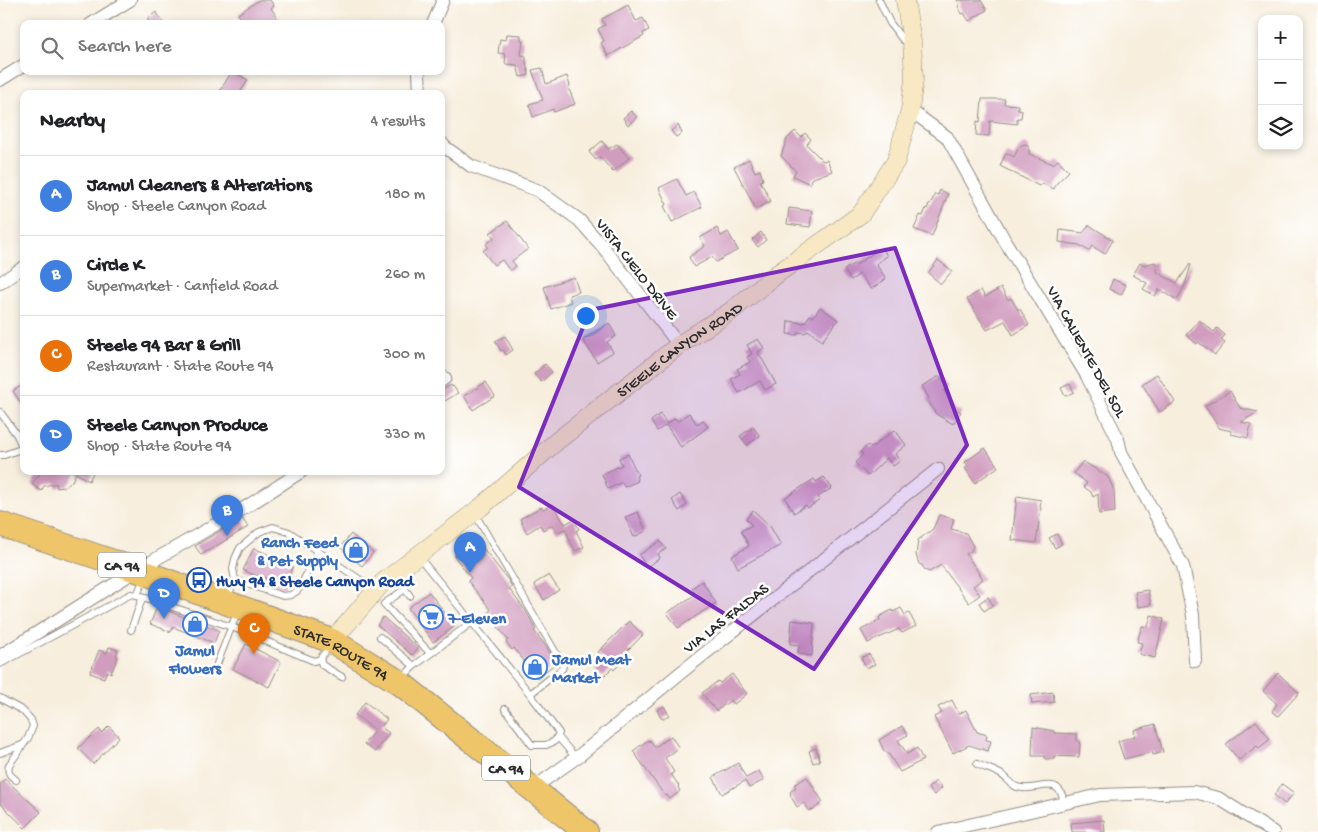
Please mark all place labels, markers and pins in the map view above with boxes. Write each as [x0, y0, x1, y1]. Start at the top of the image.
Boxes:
pin: B [211, 495, 243, 536]
pin: A [454, 532, 486, 573]
place label: Ranch Feed & Pet Supply [257, 535, 340, 572]
shop icon: Ranch Feed & Pet Supply [343, 537, 369, 563]
bus stop icon: Hwy 94 & Steele Canyon Road [186, 567, 212, 593]
place label: Hwy 94 & Steele Canyon Road [216, 574, 415, 593]
pin: D [148, 578, 180, 619]
supermarket icon: 7-Eleven [418, 604, 444, 630]
shop icon: Jamul Flowers [182, 611, 208, 637]
place label: 7-Eleven [447, 611, 506, 630]
pin: C [238, 613, 270, 654]
place label: Jamul Flowers [168, 643, 222, 680]
place label: Jamul Meat Market [551, 652, 632, 689]
shop icon: Jamul Meat Market [522, 654, 548, 680]

